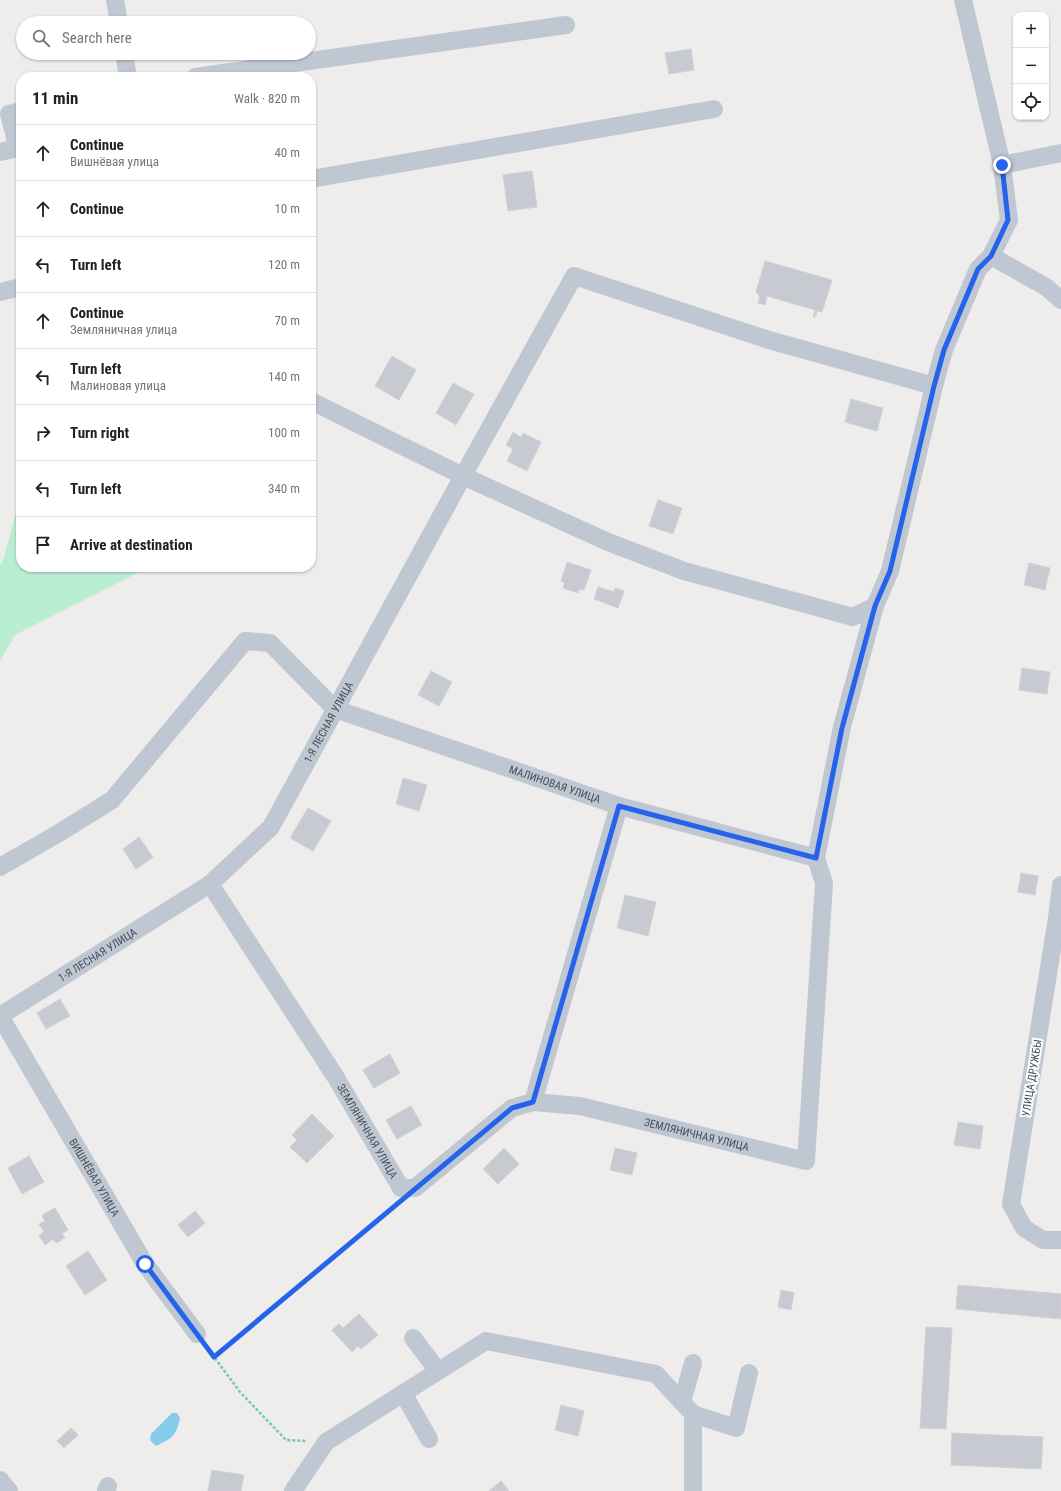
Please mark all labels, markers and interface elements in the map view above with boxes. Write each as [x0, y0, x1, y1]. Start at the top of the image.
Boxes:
map controls [1013, 12, 1049, 120]
button: + [1013, 12, 1049, 48]
search box [16, 16, 316, 60]
icon: search [30, 27, 52, 49]
text: Search here [62, 29, 132, 47]
button: − [1013, 48, 1049, 84]
button: locate [1013, 84, 1049, 120]
text: 11 min [32, 88, 78, 108]
text: Walk · 820 m [234, 91, 300, 106]
text: Continue [70, 136, 124, 154]
icon: ahead [32, 142, 54, 164]
text: 40 m [274, 145, 300, 160]
text: Вишнёвая улица [70, 154, 159, 169]
route end [993, 156, 1011, 174]
icon: ahead [32, 198, 54, 220]
text: Continue [70, 200, 124, 218]
text: 10 m [274, 201, 300, 216]
icon: left [32, 254, 54, 276]
text: Turn left [70, 256, 121, 274]
text: 120 m [268, 257, 300, 272]
text: Continue [70, 304, 124, 322]
icon: ahead [32, 310, 54, 332]
text: 70 m [274, 313, 300, 328]
text: Земляничная улица [70, 322, 177, 337]
text: Turn left [70, 360, 121, 378]
icon: left [32, 366, 54, 388]
text: 140 m [268, 369, 300, 384]
text: Малиновая улица [70, 378, 166, 393]
icon: right [32, 422, 54, 444]
text: Turn right [70, 424, 129, 442]
text: 100 m [268, 425, 300, 440]
icon: left [32, 478, 54, 500]
text: Turn left [70, 480, 121, 498]
text: 340 m [268, 481, 300, 496]
icon: arrive [32, 534, 54, 556]
text: Arrive at destination [70, 536, 193, 554]
street label: 1-Я ЛЕСНАЯ УЛИЦА [301, 679, 356, 765]
street label: МАЛИНОВАЯ УЛИЦА [508, 762, 603, 806]
street label: 1-Я ЛЕСНАЯ УЛИЦА [56, 925, 140, 984]
street label: УЛИЦА ДРУЖБЫ [1019, 1039, 1045, 1117]
street label: ЗЕМЛЯНИЧНАЯ УЛИЦА [335, 1081, 401, 1181]
street label: ЗЕМЛЯНИЧНАЯ УЛИЦА [643, 1115, 751, 1154]
street label: ВИШНЁВАЯ УЛИЦА [67, 1136, 123, 1219]
route start [136, 1255, 154, 1273]

